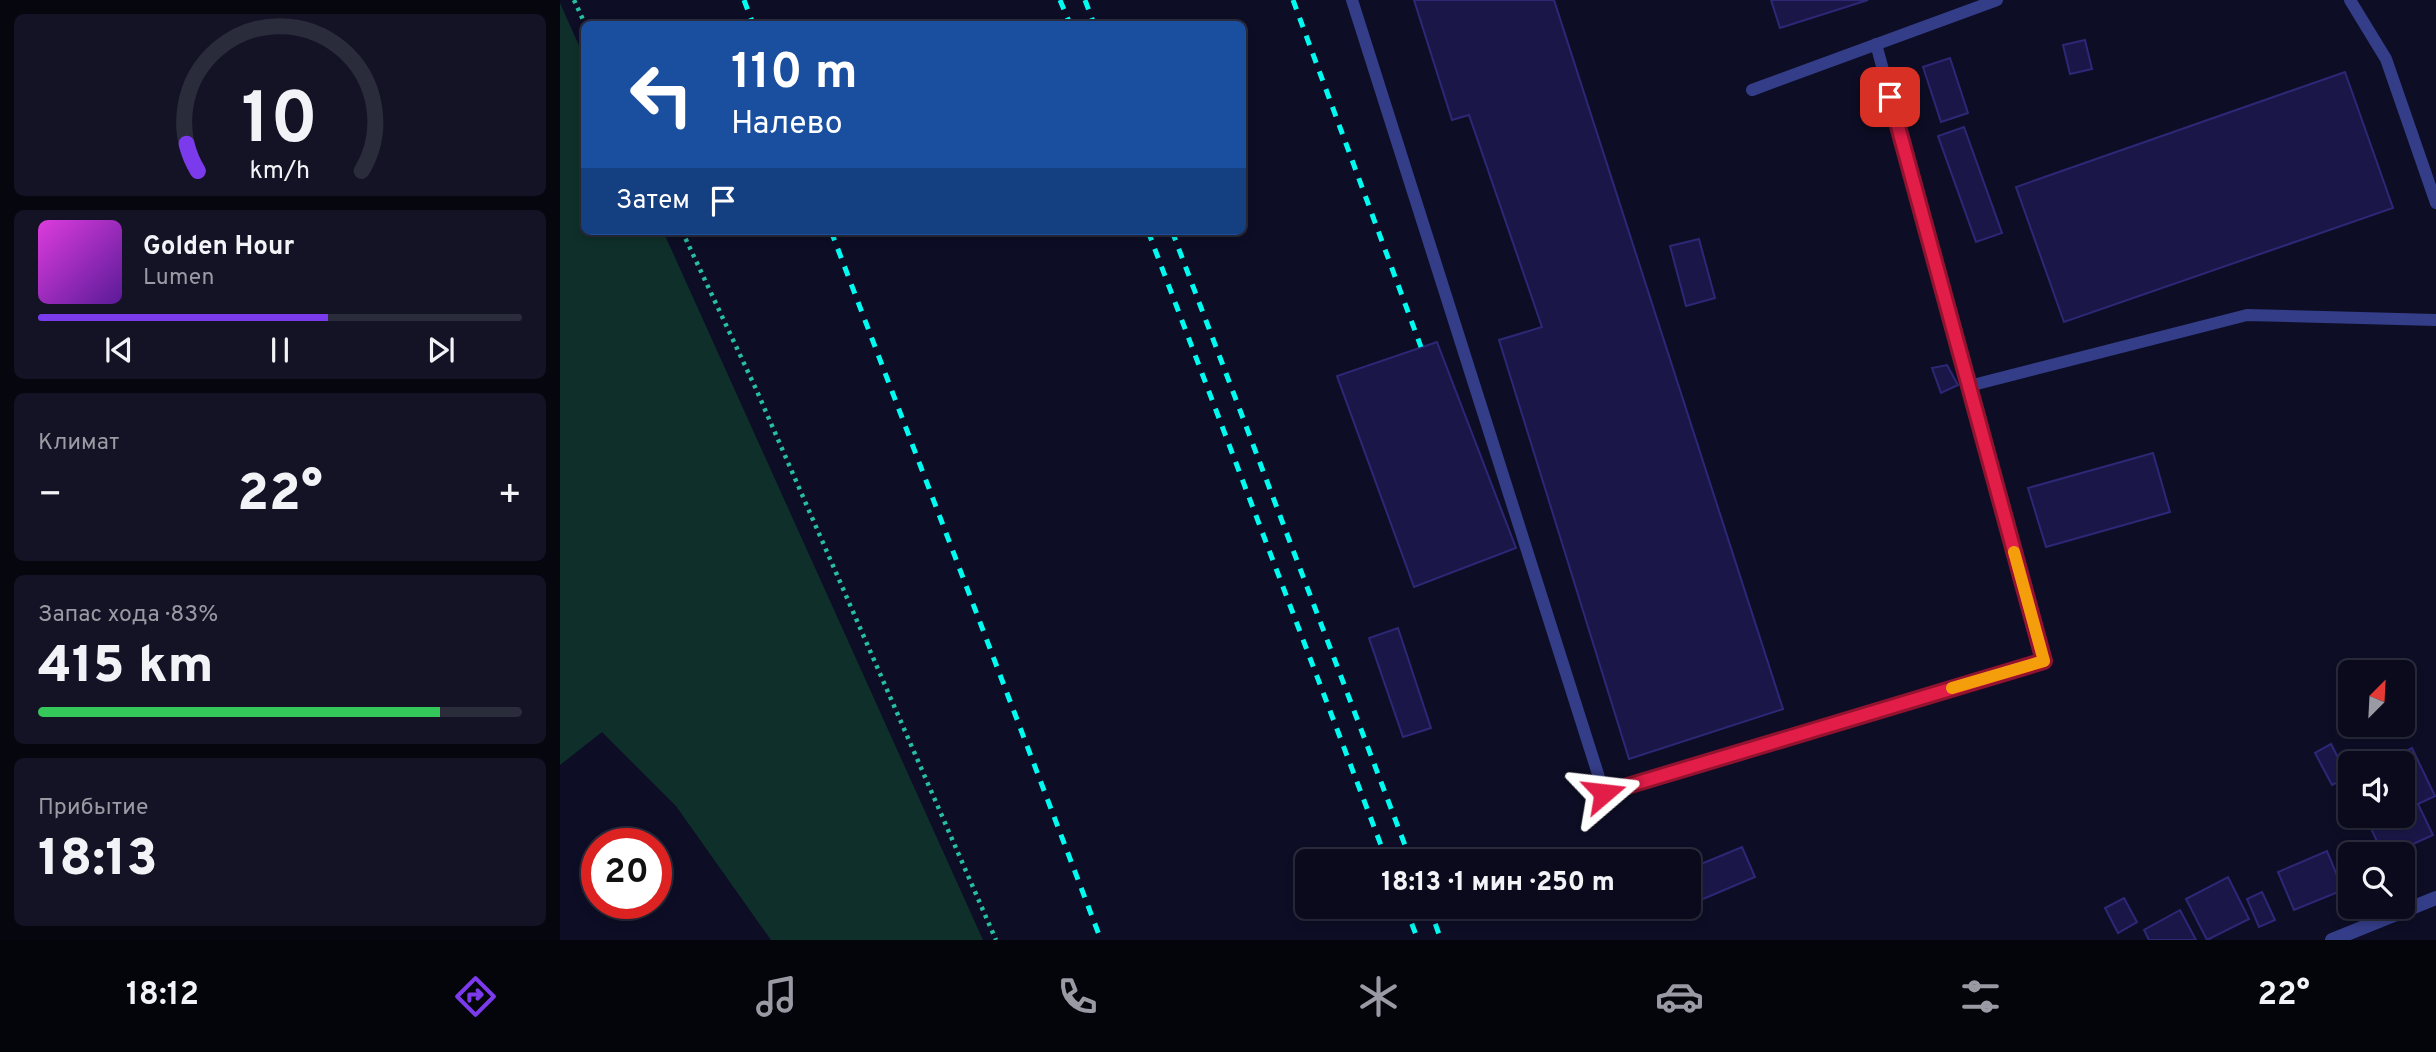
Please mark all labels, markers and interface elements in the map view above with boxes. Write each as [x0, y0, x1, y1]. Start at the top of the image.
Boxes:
text: 110 m [731, 44, 858, 106]
icon: left [616, 49, 707, 140]
pin [1860, 67, 1920, 127]
text: 10 [242, 77, 318, 169]
icon: arrive [1871, 78, 1909, 116]
text: Налево [731, 105, 843, 145]
text: km/h [250, 156, 310, 188]
icon: arrive [704, 182, 742, 220]
text: Затем [616, 185, 690, 218]
text: Golden Hour [143, 231, 294, 264]
text: Lumen [143, 264, 214, 293]
icon: previous [100, 331, 138, 369]
icon: pause [261, 331, 299, 369]
icon: next [422, 331, 460, 369]
text: Климат [38, 429, 119, 458]
text: 22° [237, 463, 323, 529]
text: − [38, 472, 63, 521]
text: + [497, 472, 522, 521]
text: Запас хода · 83% [38, 601, 218, 630]
text: 415 km [38, 635, 214, 701]
north arrow [2338, 660, 2415, 737]
map controls [2338, 660, 2415, 919]
button: sound [2338, 751, 2415, 828]
position arrow [1567, 756, 1641, 830]
text: Прибытие [38, 794, 148, 823]
text: 18:13 [38, 828, 158, 894]
speed limit sign: 20 [581, 828, 672, 919]
button: search [2338, 842, 2415, 919]
text: 18:13 · 1 мин · 250 m [1381, 867, 1615, 900]
icon: directions [451, 972, 500, 1021]
icon: music [752, 972, 801, 1021]
icon: phone [1053, 972, 1102, 1021]
icon: climate [1354, 972, 1403, 1021]
icon: car [1655, 972, 1704, 1021]
icon: filters [1956, 972, 2005, 1021]
text: 18:12 [126, 976, 199, 1016]
text: 22° [2257, 976, 2310, 1016]

